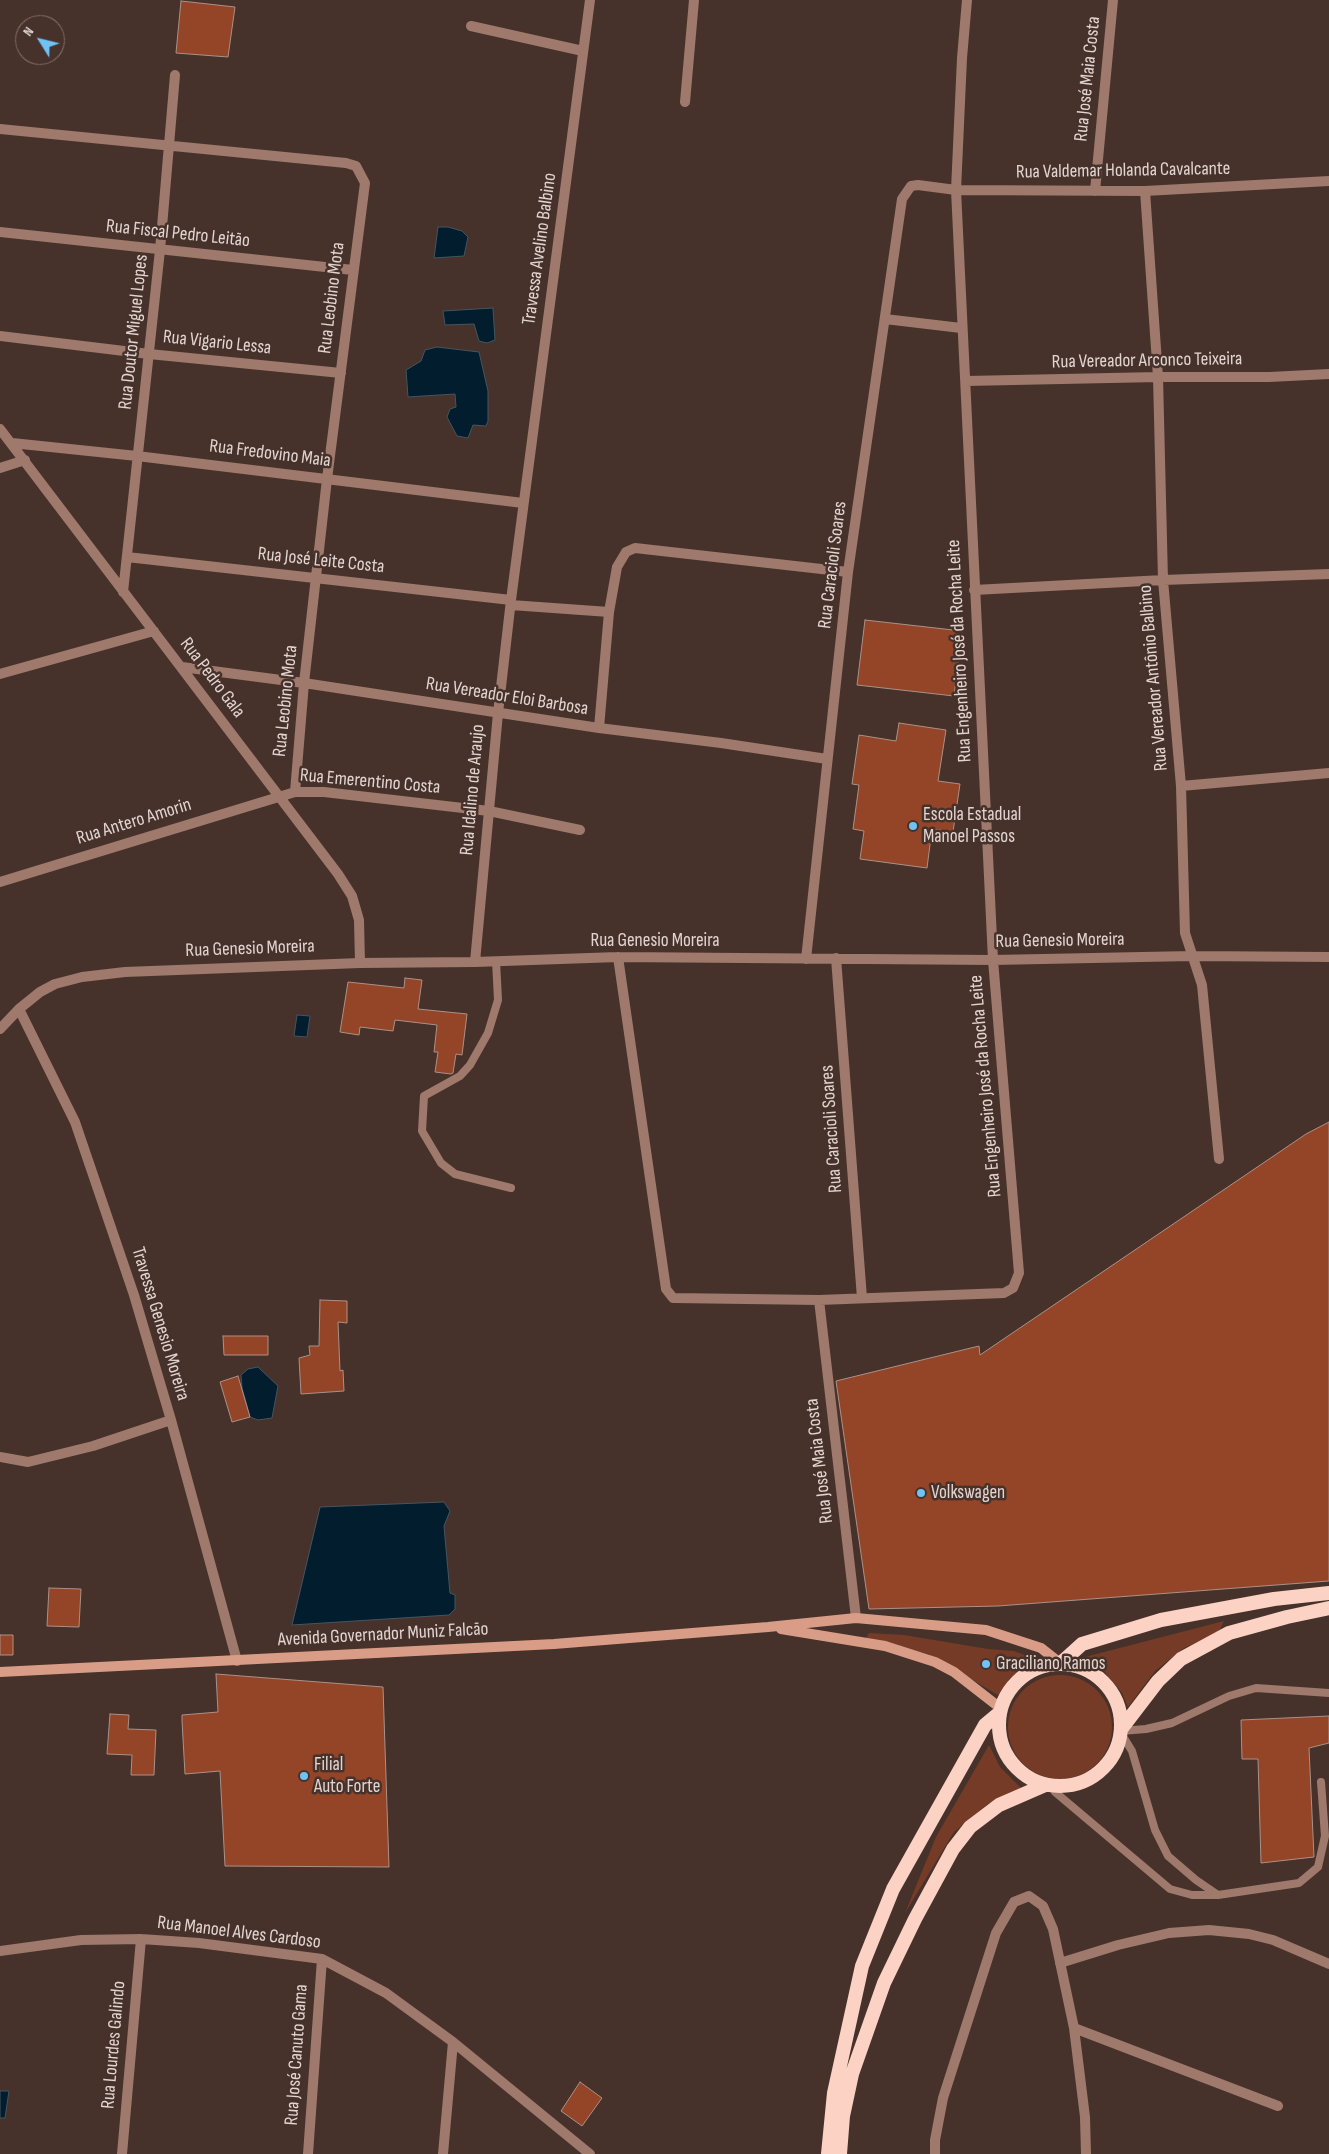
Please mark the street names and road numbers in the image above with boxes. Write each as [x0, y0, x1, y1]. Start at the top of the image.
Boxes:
street label: Rua José Maia Costa [1070, 15, 1106, 143]
street label: Rua Valdemar Holanda Cavalcante [1016, 158, 1230, 184]
street label: Travessa Avelino Balbino [518, 172, 562, 326]
street label: Rua Fiscal Pedro Leitão [105, 215, 251, 253]
street label: Rua Leobino Mota [314, 241, 350, 355]
street label: Rua Doutor Miguel Lopes [115, 253, 153, 411]
street label: Rua Vigario Lessa [162, 326, 272, 360]
street label: Rua Vereador Arconco Teixeira [1051, 348, 1243, 374]
street label: Rua Fredovino Maia [208, 435, 332, 473]
street label: Rua Caracioli Soares [814, 500, 852, 630]
street label: Rua Engenheiro José da Rocha Leite [943, 539, 977, 763]
street label: Rua José Leite Costa [256, 543, 386, 579]
street label: Rua Vereador Antônio Balbino [1135, 584, 1173, 772]
street label: Rua Pedro Gala [175, 634, 249, 722]
street label: Rua Leobino Mota [269, 644, 303, 758]
street label: Rua Vereador Eloi Barbosa [424, 673, 590, 721]
street label: Rua Idalino de Araujo [456, 724, 490, 856]
street label: Rua Emerentino Costa [299, 765, 441, 799]
street label: Rua Antero Amorin [74, 794, 194, 850]
street label: Rua Genesio Moreira [995, 928, 1125, 954]
street label: Rua Genesio Moreira [590, 930, 720, 952]
street label: Rua Genesio Moreira [185, 935, 315, 963]
street label: Rua Engenheiro José da Rocha Leite [965, 974, 1007, 1198]
street label: Rua Caracioli Soares [816, 1064, 848, 1194]
street label: Travessa Genesio Moreira [126, 1244, 194, 1404]
street label: Rua José Maia Costa [801, 1397, 839, 1525]
street label: Avenida Governador Muniz Falcão [277, 1618, 489, 1652]
street label: Rua Manoel Alves Cardoso [156, 1912, 322, 1954]
street label: Rua Lourdes Galindo [97, 1980, 131, 2110]
street label: Rua José Canuto Gama [281, 1984, 313, 2126]

